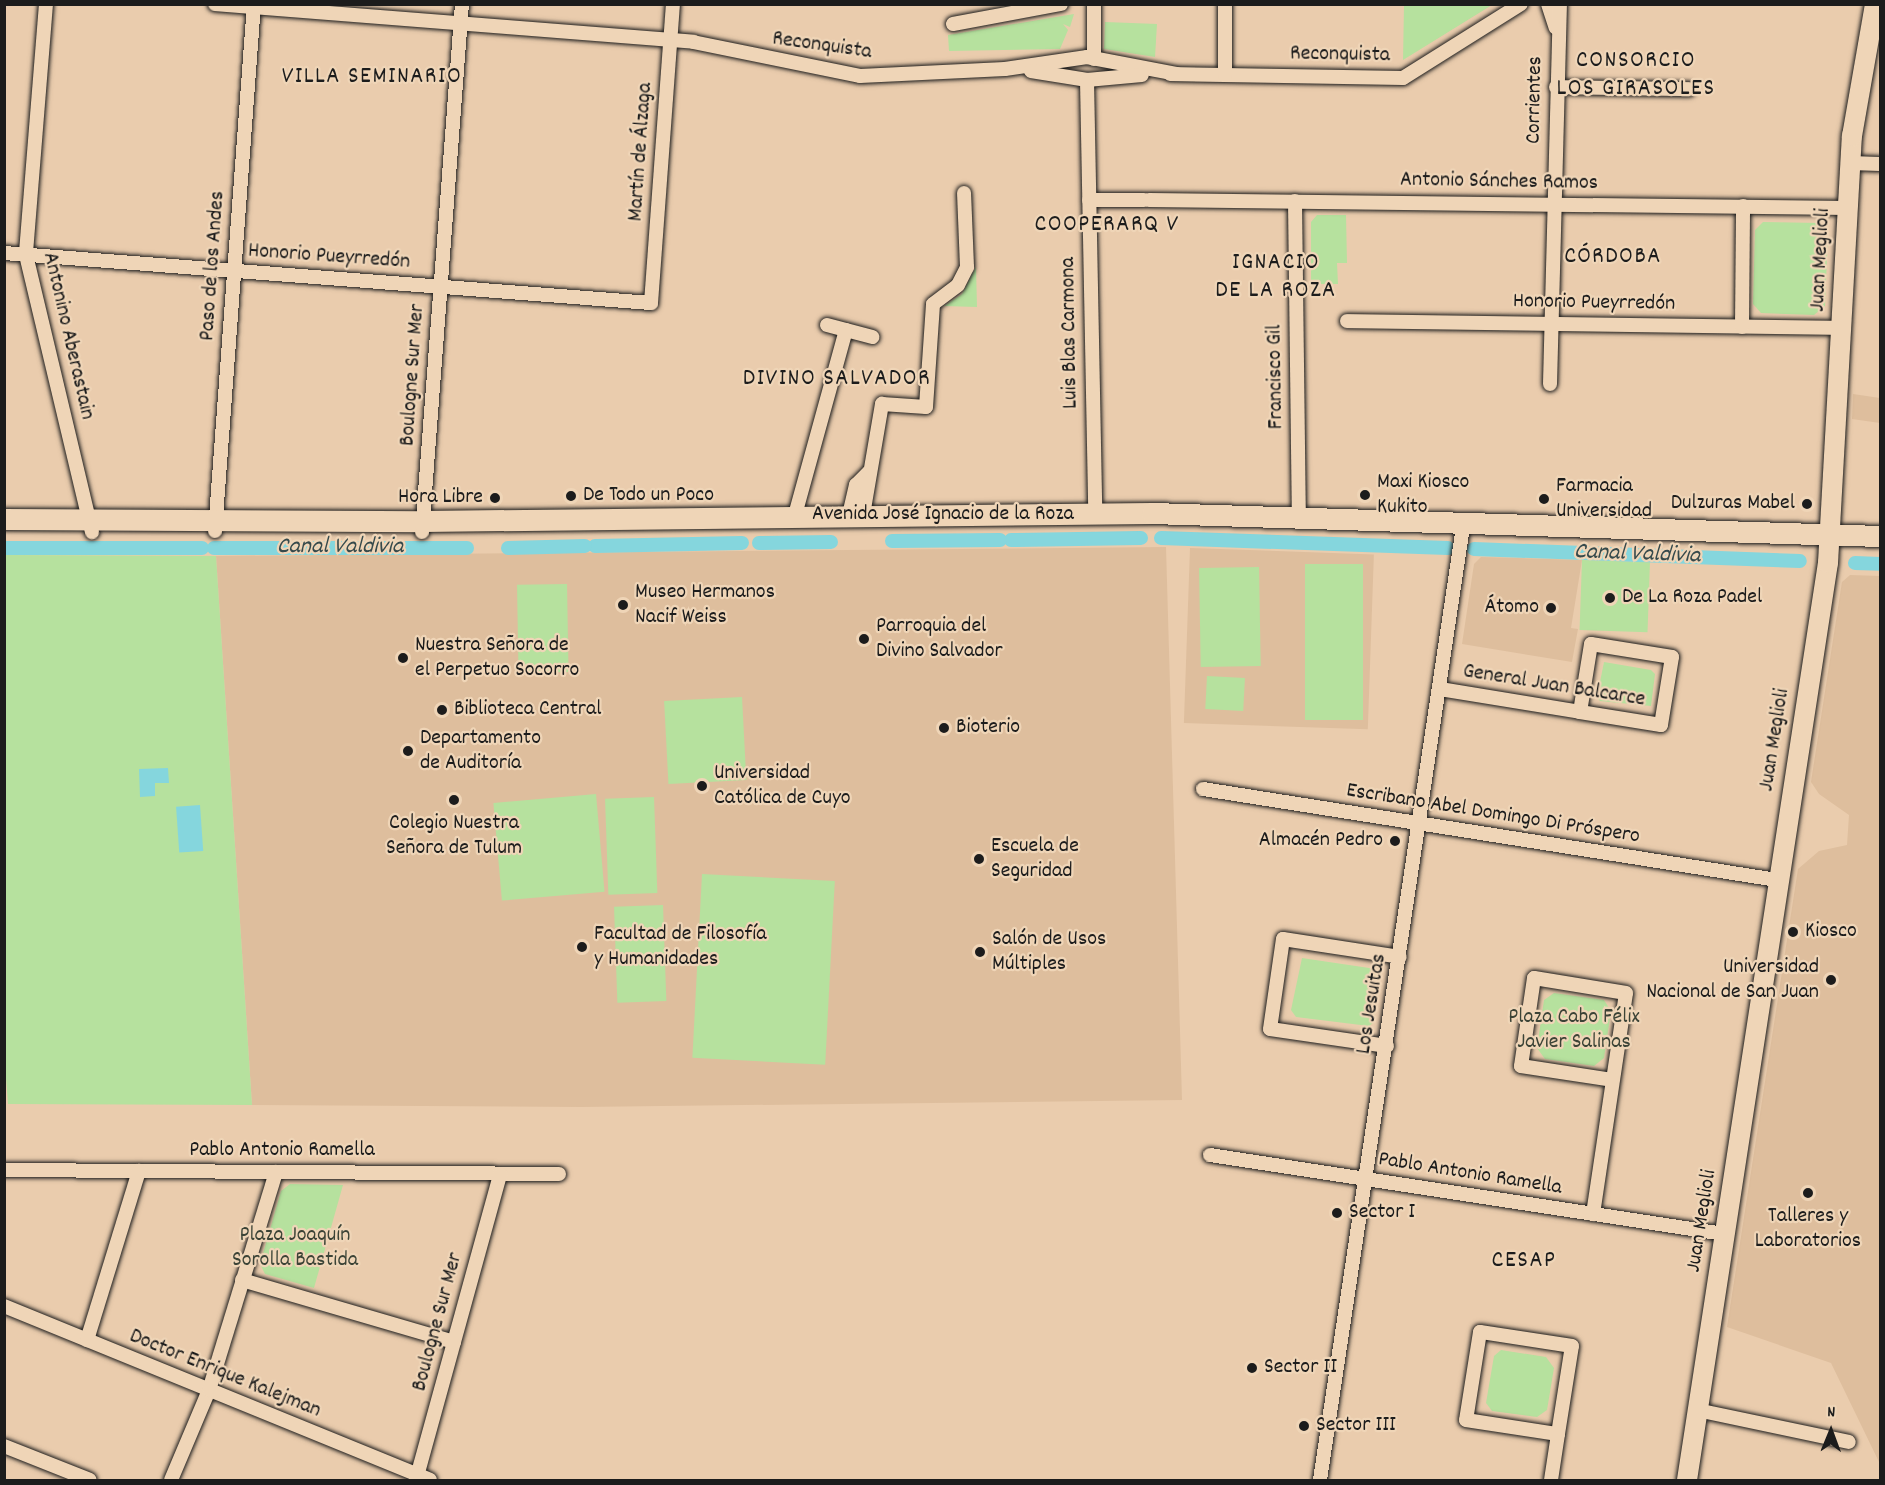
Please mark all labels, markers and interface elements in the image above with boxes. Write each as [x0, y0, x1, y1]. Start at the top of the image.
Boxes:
street label: Reconquista [771, 26, 873, 66]
street label: Reconquista [1290, 41, 1390, 69]
district label: CONSORCIO LOS GIRASOLES [1556, 48, 1716, 104]
street label: Corrientes [1521, 56, 1549, 144]
district label: VILLA SEMINARIO [282, 64, 462, 92]
street label: Martín de Álzaga [623, 82, 659, 222]
street label: Antonio Sánches Ramos [1400, 167, 1598, 197]
street label: Paso de los Andes [195, 190, 231, 342]
street label: Juan Meglioli [1805, 208, 1837, 312]
district label: COOPERARQ V [1034, 212, 1180, 240]
street label: Honorio Pueyrredón [247, 238, 411, 276]
district label: CÓRDOBA [1564, 244, 1662, 272]
street label: Antonino Aberastain [36, 250, 100, 422]
district label: IGNACIO DE LA ROZA [1215, 250, 1337, 306]
street label: Luis Blas Carmona [1055, 257, 1085, 409]
street label: Honorio Pueyrredón [1513, 288, 1675, 318]
street label: Boulogne Sur Mer [395, 303, 431, 447]
street label: Francisco Gil [1262, 324, 1290, 430]
district label: DIVINO SALVADOR [743, 366, 931, 394]
place label: Maxi Kiosco Kukito [1377, 469, 1469, 520]
place label: Farmacia Universidad [1556, 473, 1652, 524]
place label: De Todo un Poco [583, 483, 714, 509]
place label: Hora Libre [398, 485, 483, 511]
marker: Maxi Kiosco Kukito [1358, 488, 1372, 502]
marker: De Todo un Poco [564, 489, 578, 503]
marker: Hora Libre [488, 491, 502, 505]
place label: Dulzuras Mabel [1671, 491, 1795, 517]
marker: Farmacia Universidad [1537, 492, 1551, 506]
marker: Dulzuras Mabel [1800, 497, 1814, 511]
street label: Avenida José Ignacio de la Roza [812, 502, 1074, 528]
water label: Canal Valdivia [277, 534, 403, 562]
water label: Canal Valdivia [1573, 538, 1701, 572]
place label: Museo Hermanos Nacif Weiss [635, 579, 775, 630]
place label: De La Roza Padel [1622, 585, 1762, 611]
marker: De La Roza Padel [1603, 591, 1617, 605]
place label: Átomo [1485, 595, 1539, 621]
marker: Museo Hermanos Nacif Weiss [616, 598, 630, 612]
marker: Átomo [1544, 601, 1558, 615]
place label: Parroquia del Divino Salvador [876, 613, 1003, 664]
place label: Nuestra Señora de el Perpetuo Socorro [415, 632, 579, 684]
marker: Parroquia del Divino Salvador [857, 632, 871, 646]
marker: Nuestra Señora de el Perpetuo Socorro [396, 651, 410, 665]
street label: General Juan Balcarce [1461, 659, 1647, 713]
street label: Juan Meglioli [1754, 687, 1796, 793]
place label: Biblioteca Central [454, 697, 602, 723]
marker: Biblioteca Central [435, 703, 449, 717]
place label: Bioterio [956, 715, 1020, 741]
marker: Bioterio [937, 721, 951, 735]
place label: Departamento de Auditoría [420, 725, 541, 776]
marker: Departamento de Auditoría [401, 744, 415, 758]
place label: Universidad Católica de Cuyo [714, 760, 851, 812]
street label: Escribano Abel Domingo Di Próspero [1344, 778, 1642, 850]
marker: Universidad Católica de Cuyo [695, 779, 709, 793]
marker: Colegio Nuestra Señora de Tulum [447, 793, 461, 807]
place label: Colegio Nuestra Señora de Tulum [386, 810, 522, 861]
place label: Almacén Pedro [1259, 828, 1383, 854]
place label: Escuela de Seguridad [991, 833, 1079, 884]
marker: Almacén Pedro [1388, 834, 1402, 848]
marker: Escuela de Seguridad [972, 852, 986, 866]
place label: Kiosco [1805, 919, 1857, 945]
place label: Facultad de Filosofía y Humanidades [594, 921, 767, 972]
marker: Kiosco [1786, 925, 1800, 939]
place label: Salón de Usos Múltiples [992, 926, 1106, 978]
marker: Facultad de Filosofía y Humanidades [575, 940, 589, 954]
marker: Salón de Usos Múltiples [973, 945, 987, 959]
street label: Los Jesuitas [1351, 952, 1393, 1056]
place label: Universidad Nacional de San Juan [1646, 954, 1819, 1005]
marker: Universidad Nacional de San Juan [1824, 973, 1838, 987]
park label: Plaza Cabo Félix Javier Salinas [1508, 1004, 1640, 1056]
street label: Pablo Antonio Ramella [189, 1138, 375, 1164]
street label: Pablo Antonio Ramella [1376, 1146, 1564, 1202]
street label: Juan Meglioli [1681, 1168, 1723, 1274]
marker: Talleres y Laboratorios [1801, 1186, 1815, 1200]
place label: Sector I [1349, 1200, 1415, 1226]
place label: Talleres y Laboratorios [1755, 1203, 1861, 1254]
marker: Sector I [1330, 1206, 1344, 1220]
park label: Plaza Joaquín Sorolla Bastida [232, 1222, 358, 1274]
district label: CESAP [1492, 1248, 1556, 1276]
street label: Boulogne Sur Mer [407, 1250, 469, 1394]
street label: Doctor Enrique Kalejman [125, 1324, 325, 1424]
place label: Sector II [1264, 1355, 1337, 1381]
marker: Sector II [1245, 1361, 1259, 1375]
north arrow [1801, 1401, 1861, 1461]
text: N [1827, 1401, 1835, 1424]
place label: Sector III [1316, 1413, 1396, 1439]
marker: Sector III [1297, 1419, 1311, 1433]

